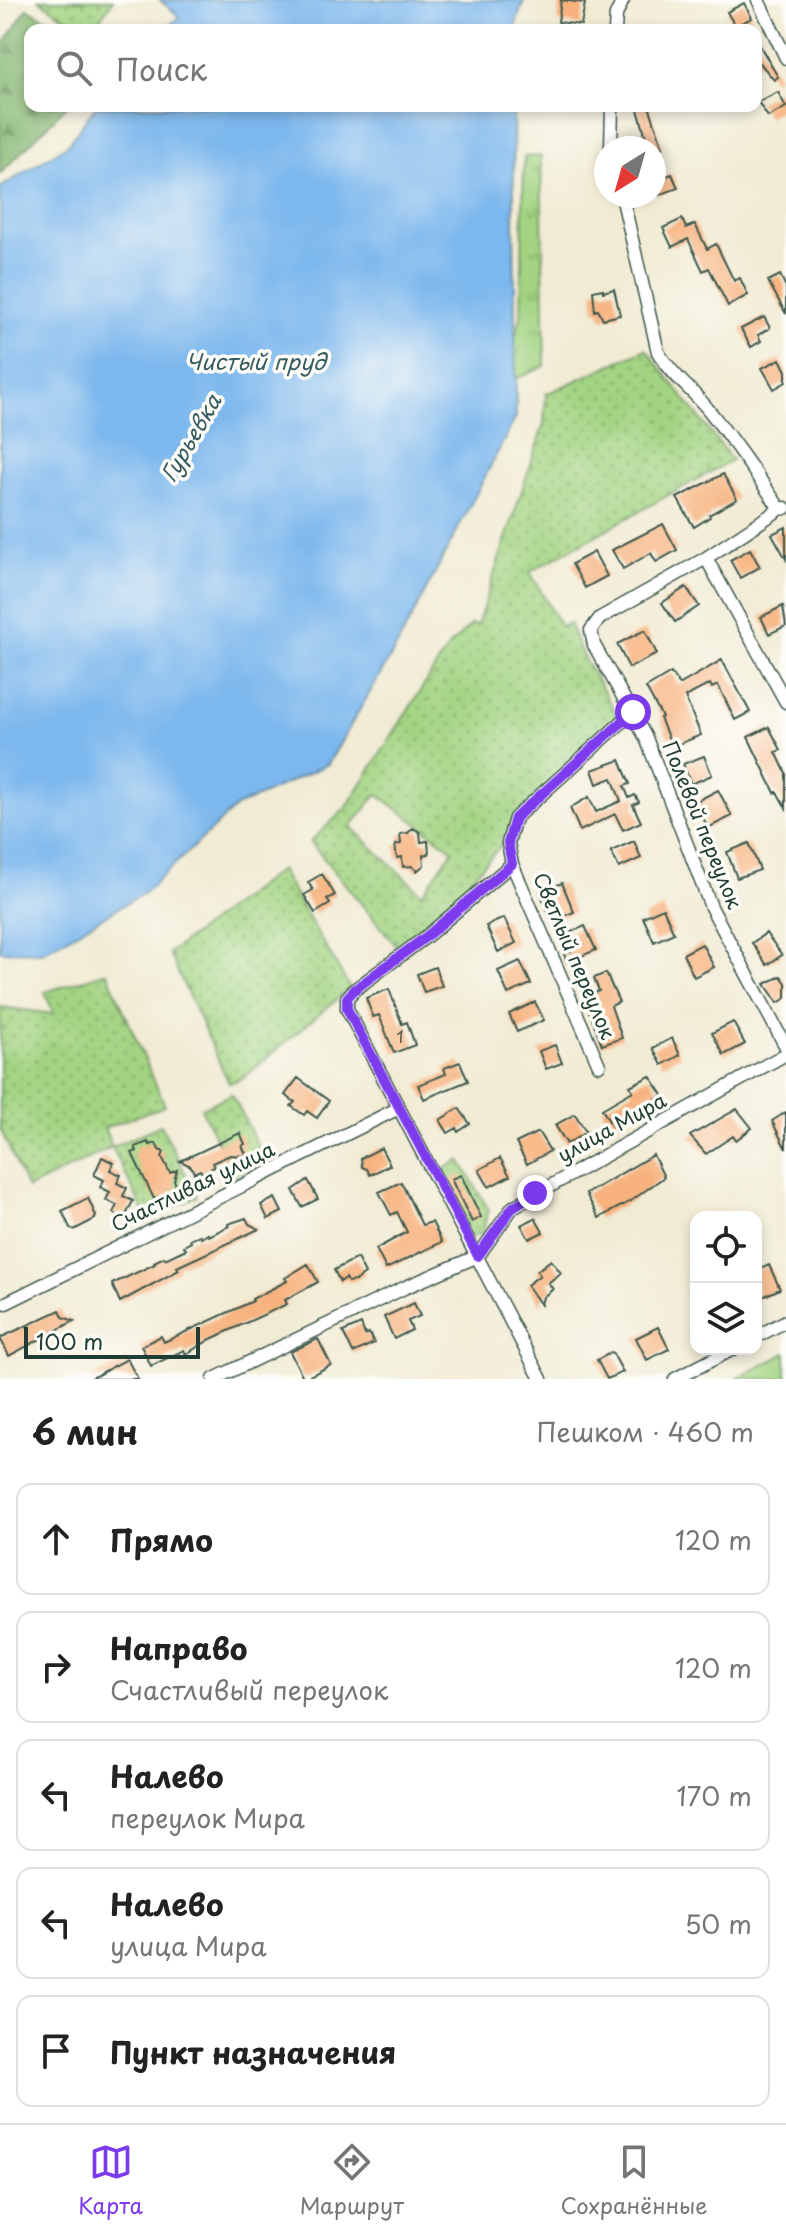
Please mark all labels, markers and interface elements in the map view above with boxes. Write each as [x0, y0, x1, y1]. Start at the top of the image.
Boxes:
search box [24, 24, 762, 112]
icon: search [52, 46, 96, 90]
text: Поиск [116, 46, 207, 91]
north arrow [594, 136, 666, 208]
water label: Чистый пруд [186, 344, 328, 377]
water label: Гурьевка [151, 386, 229, 487]
route start [615, 694, 651, 730]
street label: Полевой переулок [656, 736, 750, 913]
street label: Светлый переулок [526, 868, 624, 1044]
house number: 1 [396, 1024, 404, 1048]
street label: улица Мира [552, 1085, 672, 1169]
street label: Счастливая улица [106, 1133, 280, 1239]
route end [517, 1175, 553, 1211]
map controls [690, 1211, 762, 1355]
button: locate [690, 1211, 762, 1283]
button: layers [690, 1283, 762, 1355]
scale bar [24, 1323, 200, 1359]
text: 100 m [36, 1324, 103, 1357]
text: 6 мин [32, 1405, 138, 1457]
text: Пешком · 460 m [537, 1412, 754, 1451]
icon: ahead [34, 1517, 78, 1561]
text: Прямо [110, 1517, 213, 1562]
text: 120 m [675, 1520, 752, 1559]
text: Направо [110, 1625, 248, 1670]
icon: right [34, 1645, 78, 1689]
text: 120 m [675, 1648, 752, 1687]
text: Счастливый переулок [110, 1670, 388, 1709]
text: Налево [110, 1753, 224, 1798]
icon: left [34, 1773, 78, 1817]
text: 170 m [677, 1776, 752, 1815]
text: переулок Мира [110, 1798, 305, 1837]
text: Налево [110, 1881, 224, 1926]
icon: left [34, 1901, 78, 1945]
text: 50 m [685, 1904, 752, 1943]
text: улица Мира [110, 1926, 267, 1965]
icon: arrive [34, 2029, 78, 2073]
text: Пункт назначения [110, 2029, 396, 2074]
tab: Карта [78, 2140, 143, 2221]
tab: Маршрут [300, 2140, 404, 2221]
tab: Сохранённые [561, 2140, 708, 2221]

